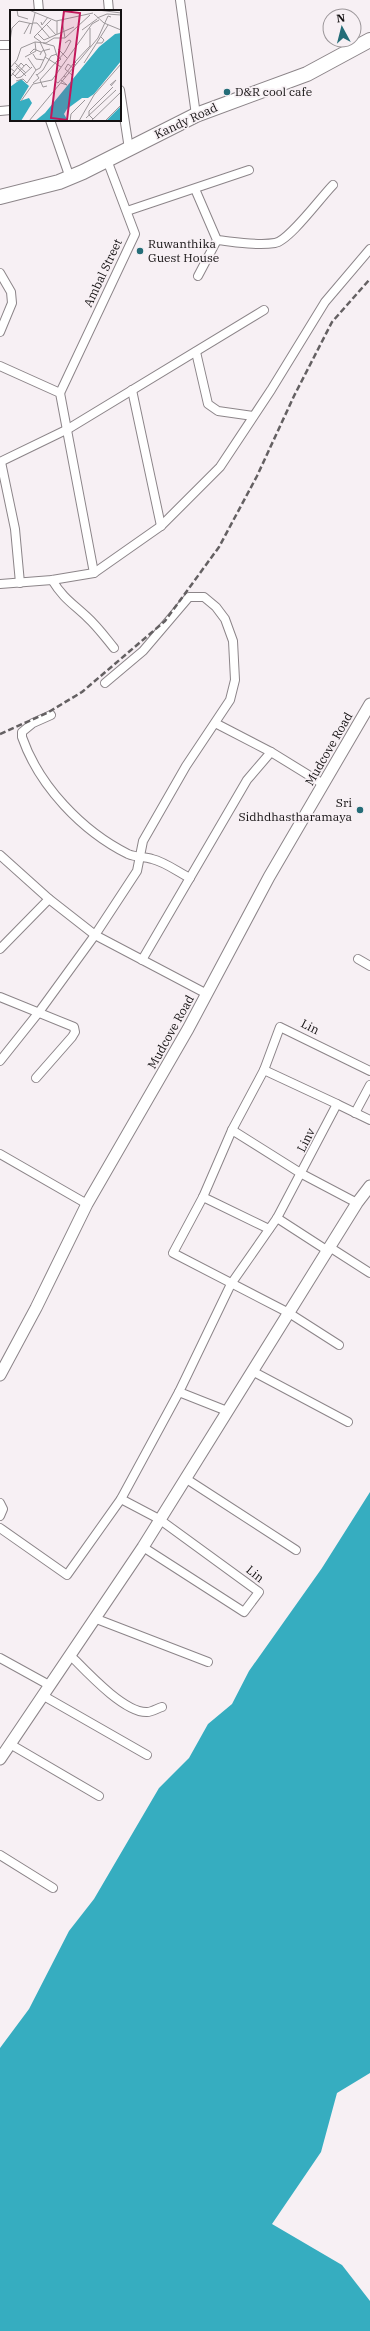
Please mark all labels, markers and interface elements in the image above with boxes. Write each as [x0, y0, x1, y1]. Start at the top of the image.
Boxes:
north arrow [322, 8, 362, 48]
inset map [10, 10, 121, 121]
text: N [336, 11, 346, 26]
place label: D&R cool cafe [235, 84, 312, 99]
marker: D&R cool cafe [222, 87, 232, 97]
street label: Kandy Road [152, 99, 220, 142]
street label: Ambal Street [80, 236, 125, 309]
place label: Ruwanthika Guest House [148, 236, 219, 265]
marker: Ruwanthika Guest House [135, 246, 145, 256]
street label: Mudcove Road [302, 709, 356, 788]
place label: Sri Sidhdhastharamaya [238, 795, 352, 824]
marker: Sri Sidhdhastharamaya [355, 805, 365, 815]
street label: Mudcove Road [144, 992, 197, 1071]
street label: Lin [299, 1016, 322, 1038]
street label: Linv [293, 1125, 318, 1154]
street label: Lin [243, 1562, 268, 1585]

